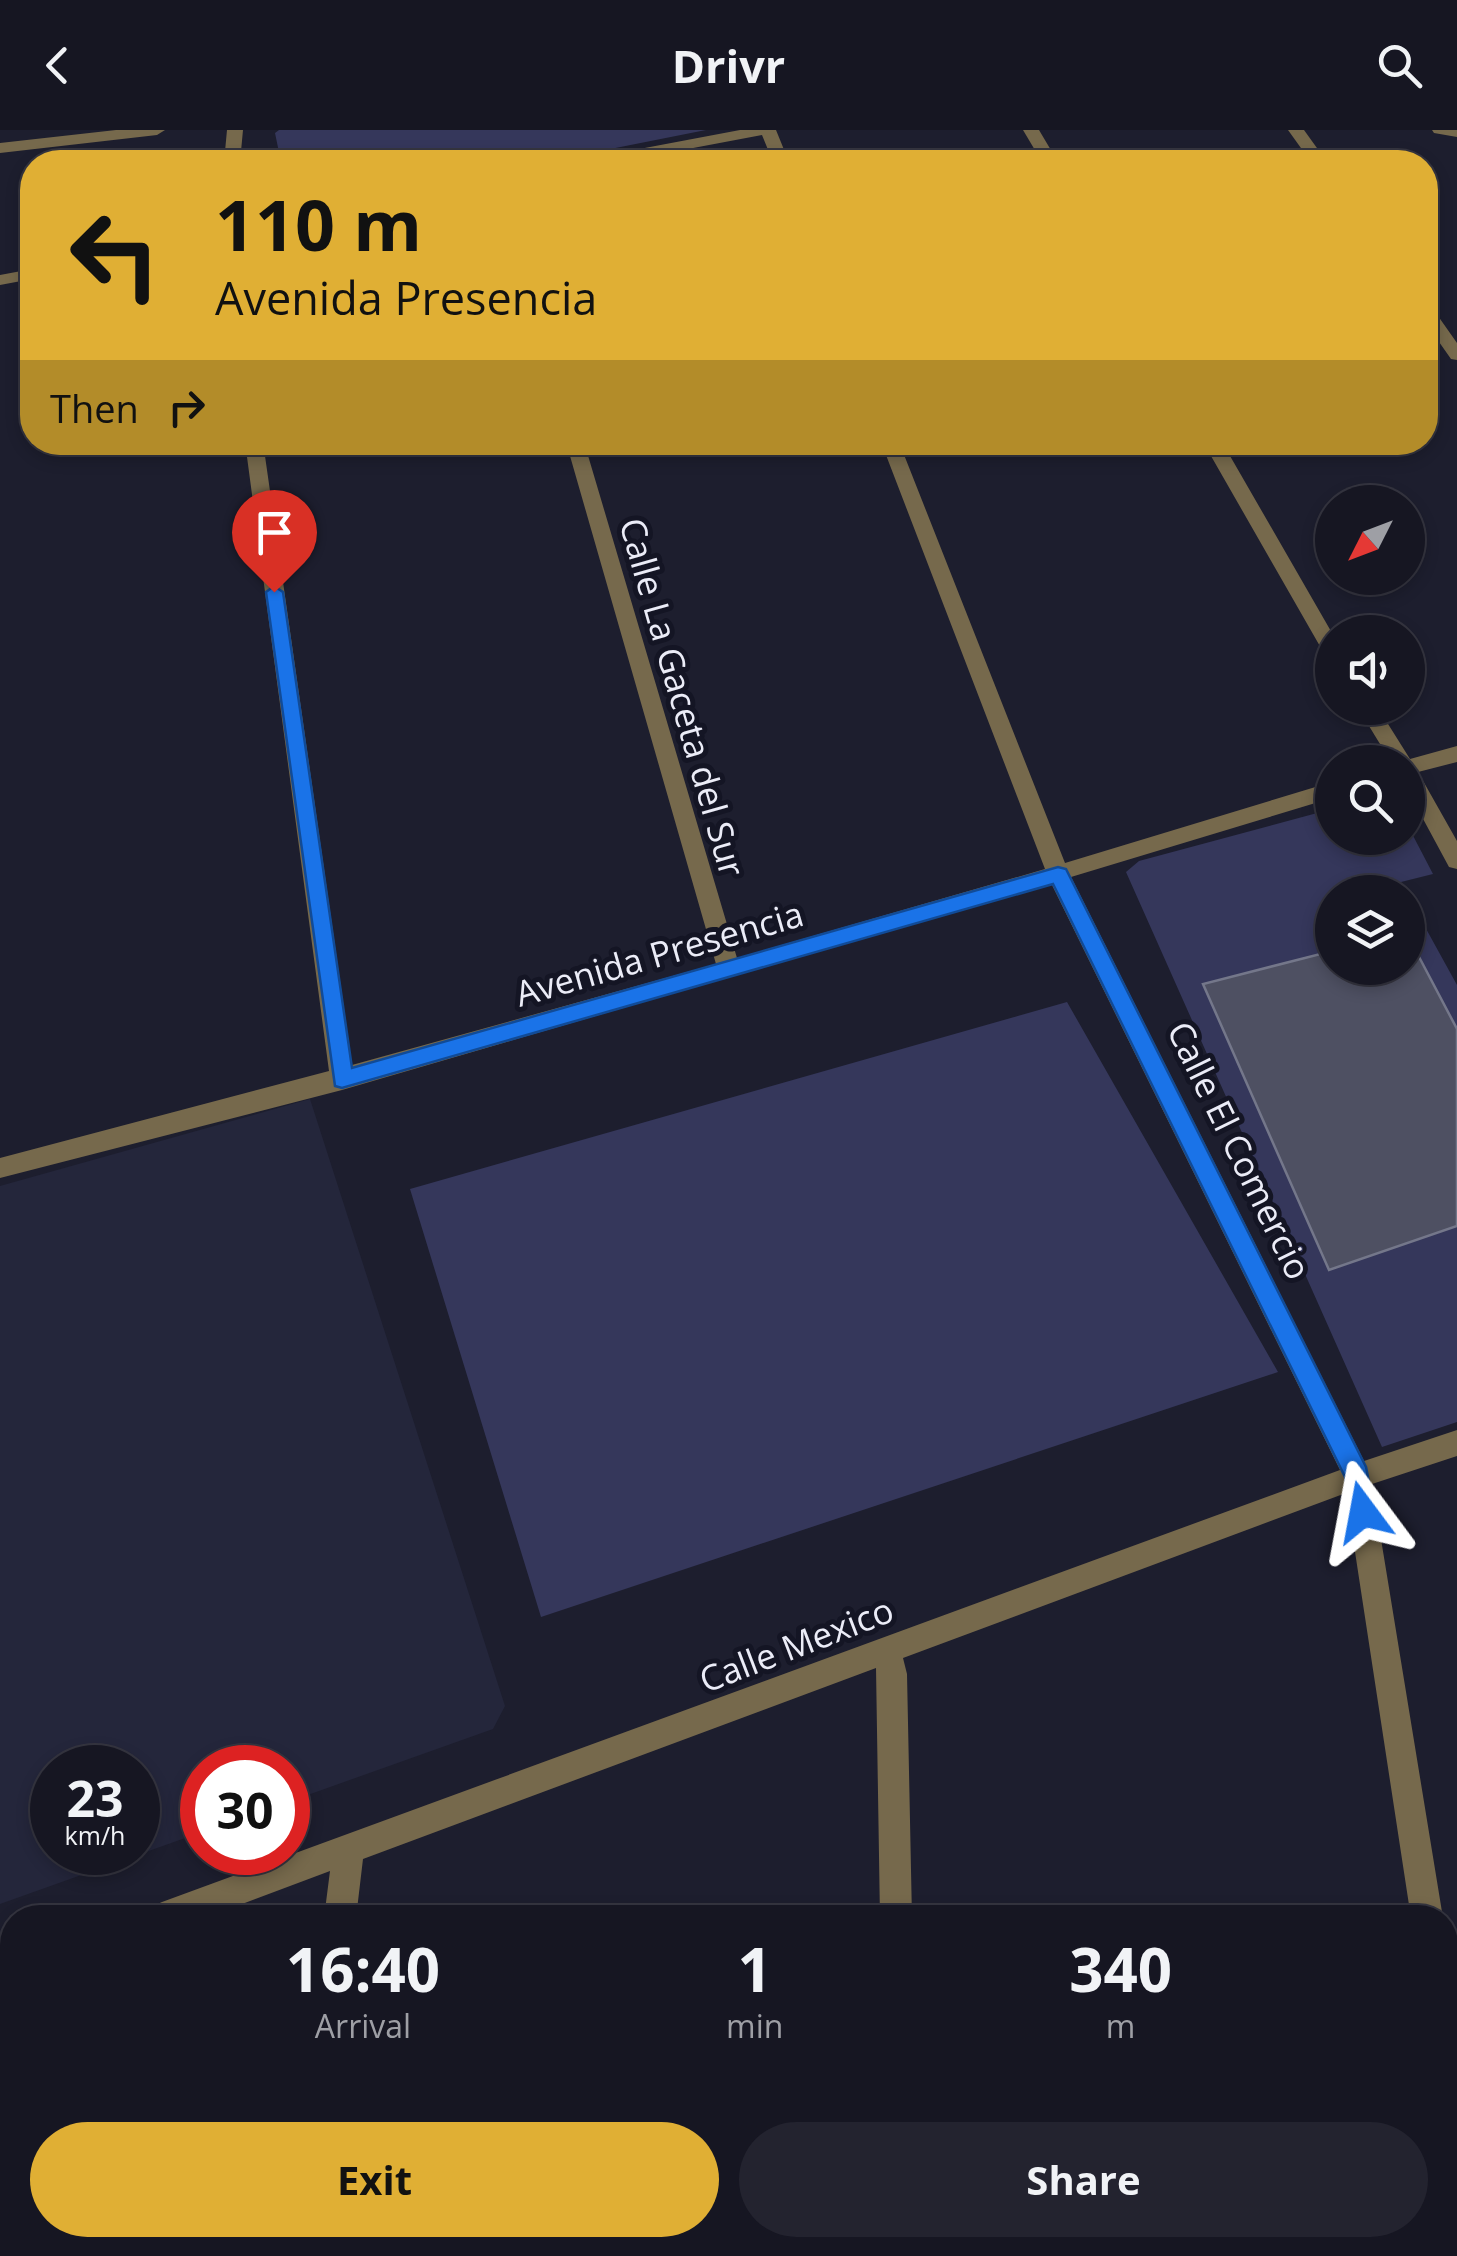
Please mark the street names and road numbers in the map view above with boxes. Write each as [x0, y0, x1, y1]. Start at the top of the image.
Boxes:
street label: Calle La Gaceta del Sur [609, 512, 757, 882]
street label: Avenida Presencia [510, 889, 808, 1017]
street label: Calle El Comercio [1157, 1013, 1323, 1287]
street label: Calle Mexico [692, 1586, 900, 1702]

